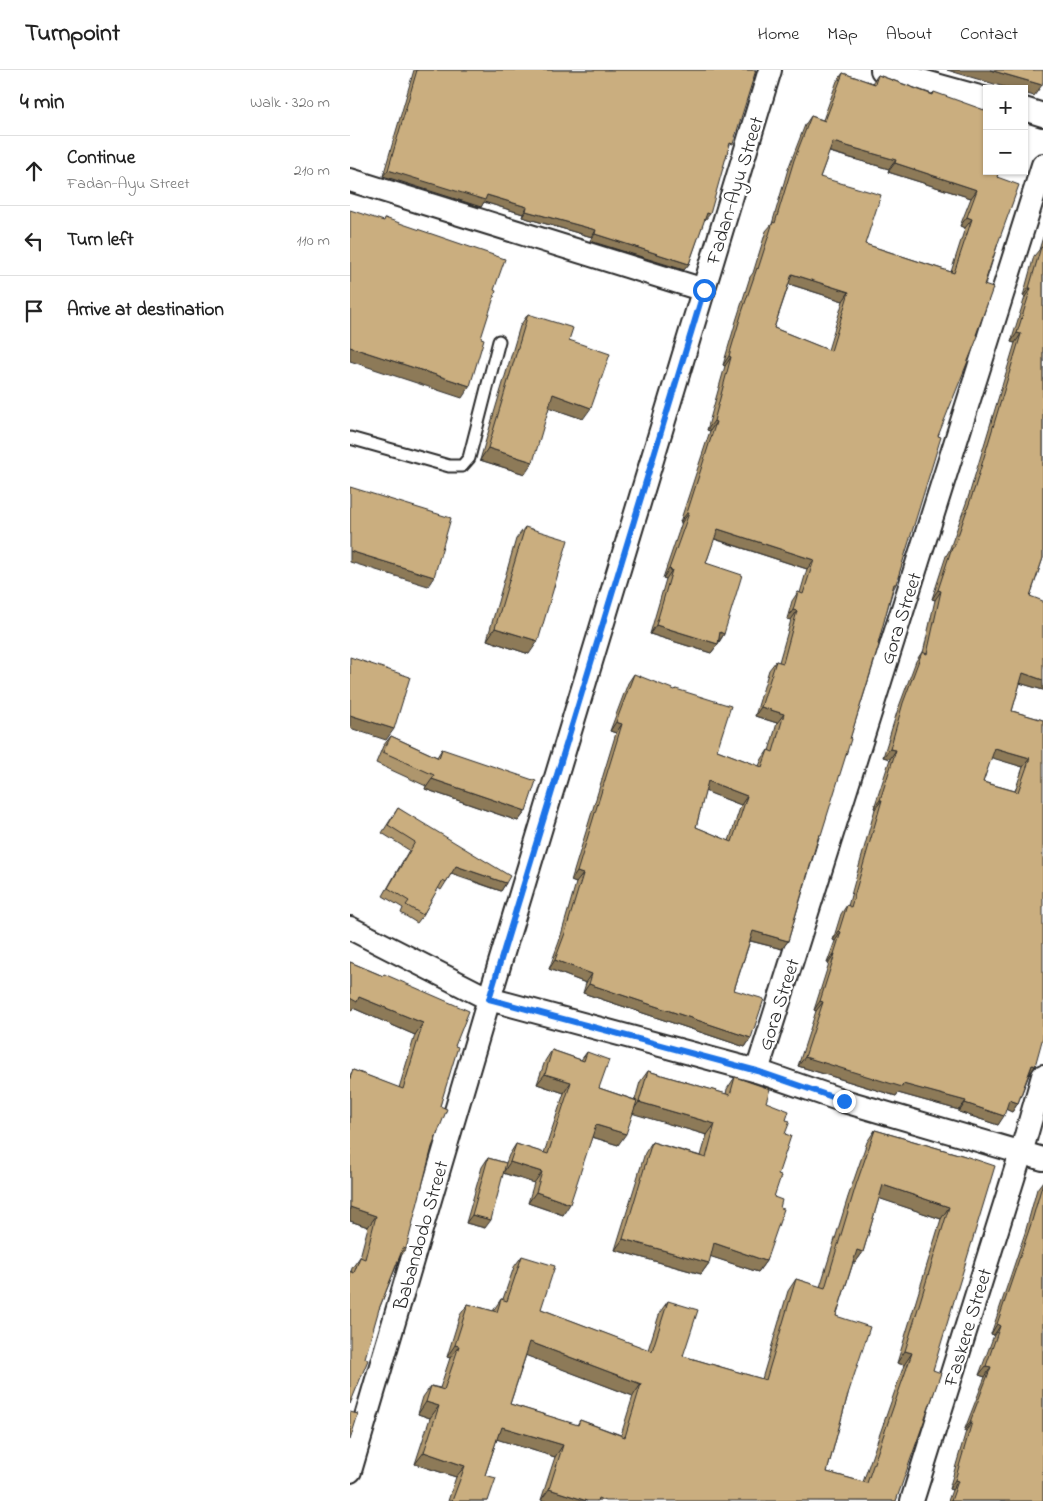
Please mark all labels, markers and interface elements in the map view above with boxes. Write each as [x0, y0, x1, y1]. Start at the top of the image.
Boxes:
text: Turnpoint [25, 17, 120, 52]
text: Home [758, 22, 799, 48]
text: Map [827, 22, 858, 48]
text: About [886, 22, 932, 48]
text: Contact [960, 22, 1018, 48]
map controls [983, 85, 1028, 175]
button: + [983, 85, 1028, 130]
text: 4 min [20, 88, 64, 118]
text: Walk · 320 m [250, 91, 330, 115]
street label: Fadan-Ayu Street [700, 113, 773, 269]
button: − [983, 130, 1028, 175]
text: Continue [67, 145, 135, 172]
icon: ahead [20, 157, 48, 185]
text: 210 m [294, 159, 330, 183]
text: Fadan-Ayu Street [67, 172, 190, 196]
icon: left [20, 227, 48, 255]
text: Turn left [67, 227, 134, 254]
text: 110 m [296, 229, 330, 253]
route start [693, 279, 716, 302]
icon: arrive [20, 297, 48, 325]
text: Arrive at destination [67, 297, 224, 324]
street label: Gora Street [874, 569, 931, 669]
street label: Gora Street [752, 955, 809, 1055]
route end [833, 1090, 856, 1113]
street label: Babandodo Street [387, 1157, 458, 1315]
street label: Faskere Street [937, 1265, 1001, 1391]

